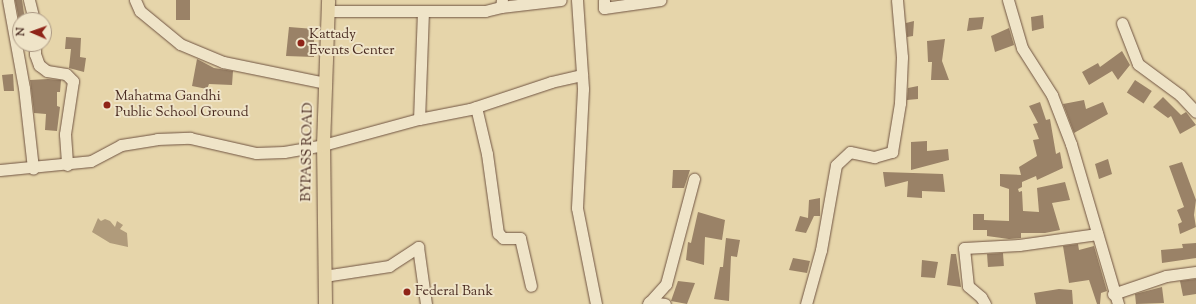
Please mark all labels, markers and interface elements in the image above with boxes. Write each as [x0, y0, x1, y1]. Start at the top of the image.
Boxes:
north arrow [12, 12, 52, 52]
text: N [13, 27, 29, 36]
place label: Kattady Events Center [309, 27, 394, 60]
marker: Kattady Events Center [296, 38, 306, 48]
place label: Mahatma Gandhi Public School Ground [115, 89, 249, 122]
marker: Mahatma Gandhi Public School Ground [102, 100, 112, 110]
street label: BYPASS ROAD [299, 102, 317, 202]
place label: Federal Bank [415, 284, 493, 300]
marker: Federal Bank [402, 287, 412, 297]

